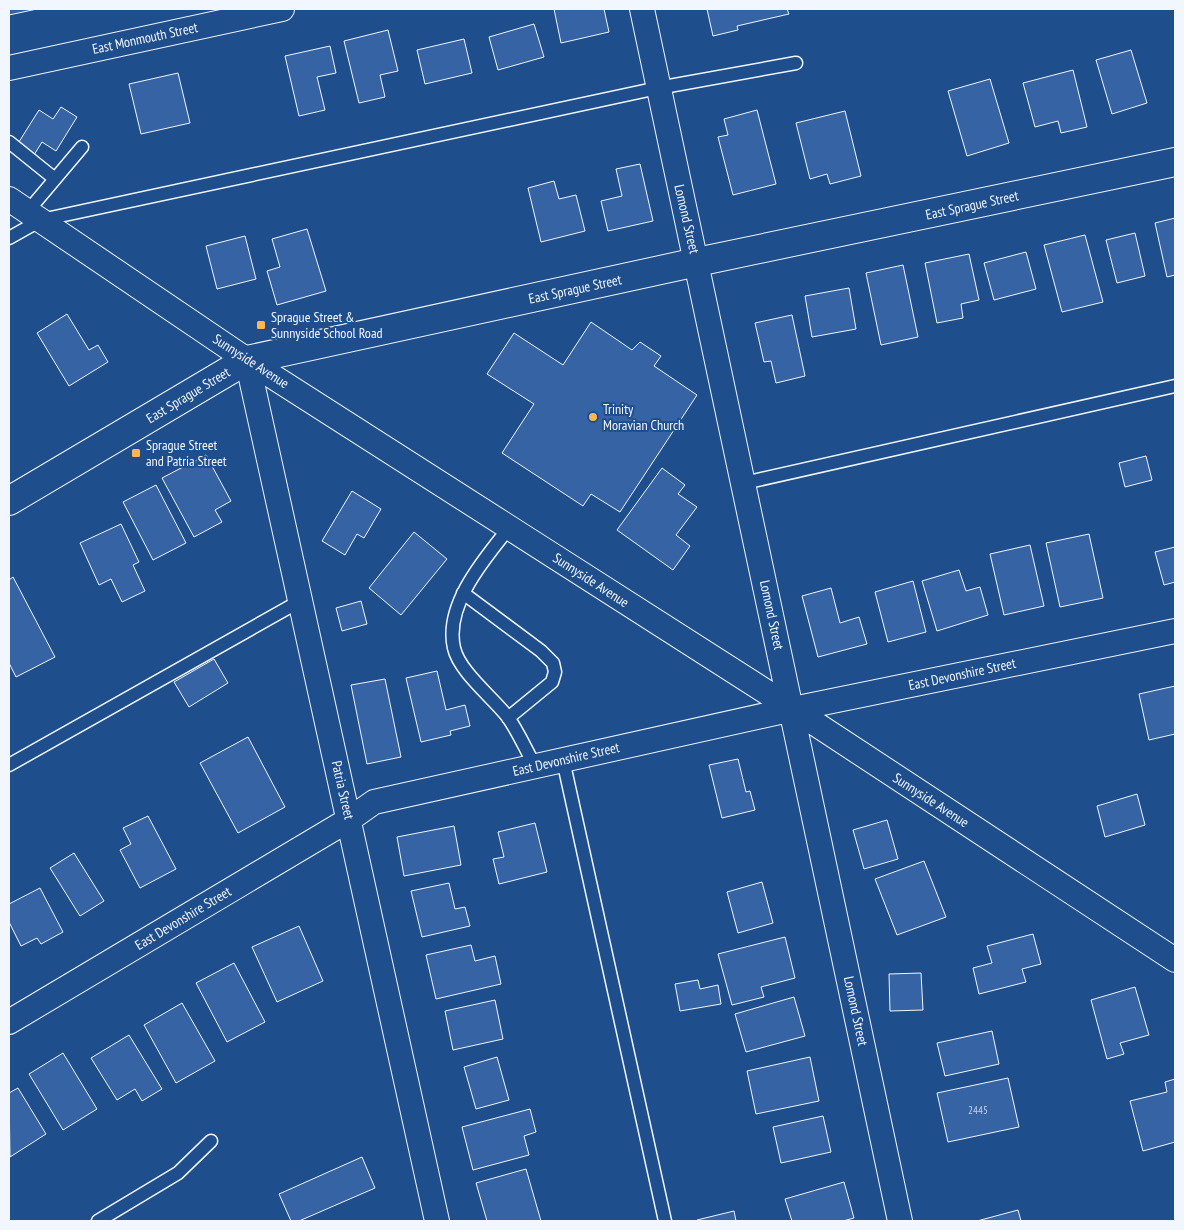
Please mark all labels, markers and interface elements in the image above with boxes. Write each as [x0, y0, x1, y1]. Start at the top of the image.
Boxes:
street label: East Monmouth Street [91, 18, 200, 58]
street label: Lomond Street [670, 183, 704, 256]
street label: East Sprague Street [924, 186, 1020, 224]
street label: East Sprague Street [527, 270, 623, 308]
place label: Sprague Street & Sunnyside School Road [271, 308, 383, 342]
marker: Sprague Street & Sunnyside School Road [255, 319, 267, 331]
street label: Sunnyside Avenue [210, 330, 293, 392]
street label: East Sprague Street [143, 363, 233, 427]
place label: Trinity Moravian Church [603, 400, 684, 434]
marker: Trinity Moravian Church [587, 411, 599, 423]
place label: Sprague Street and Patria Street [146, 436, 227, 470]
marker: Sprague Street and Patria Street [130, 447, 142, 459]
street label: Sunnyside Avenue [550, 549, 633, 611]
street label: Lomond Street [756, 579, 788, 652]
street label: East Devonshire Street [907, 654, 1017, 694]
street label: East Devonshire Street [511, 738, 621, 780]
street label: Patria Street [328, 759, 359, 821]
street label: Sunnyside Avenue [890, 769, 973, 831]
street label: East Devonshire Street [132, 882, 235, 954]
street label: Lomond Street [840, 975, 872, 1048]
house number: 2445 [968, 1103, 988, 1117]

